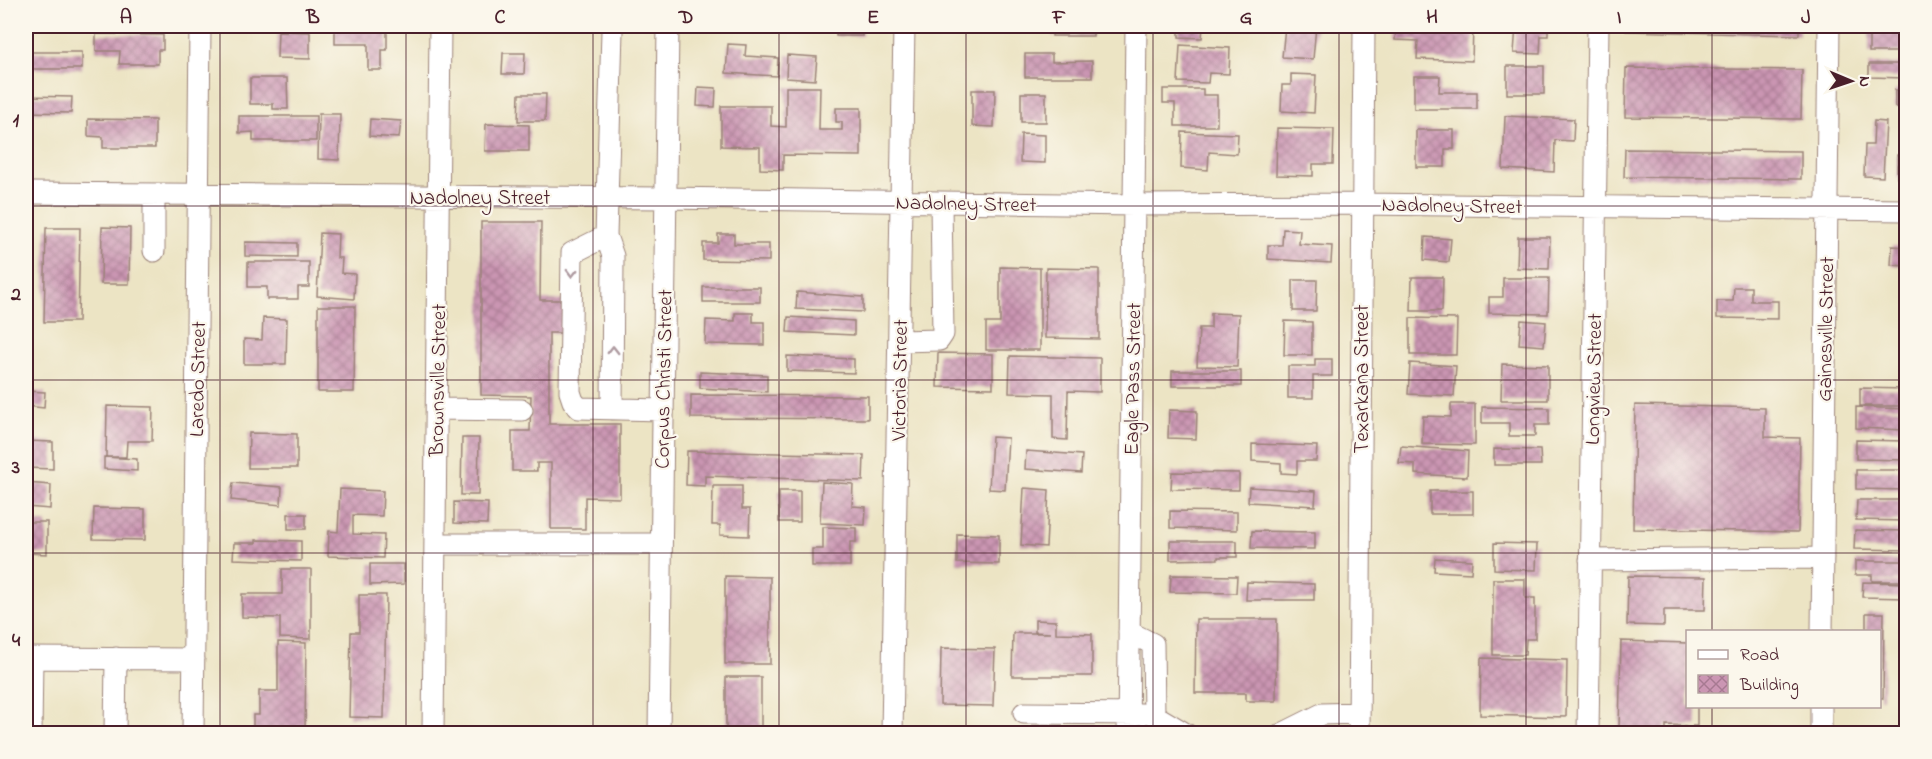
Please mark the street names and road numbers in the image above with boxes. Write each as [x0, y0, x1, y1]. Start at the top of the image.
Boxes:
street label: Nadolney Street [410, 184, 550, 216]
street label: Nadolney Street [895, 189, 1037, 223]
street label: Nadolney Street [1381, 191, 1523, 225]
street label: Gainesville Street [1811, 256, 1843, 402]
street label: Corpus Christi Street [648, 289, 682, 469]
street label: Eagle Pass Street [1118, 302, 1152, 456]
street label: Brownsville Street [423, 303, 455, 458]
street label: Texarkana Street [1348, 304, 1378, 454]
street label: Longview Street [1579, 313, 1613, 445]
street label: Victoria Street [885, 319, 917, 442]
street label: Laredo Street [183, 321, 215, 437]

